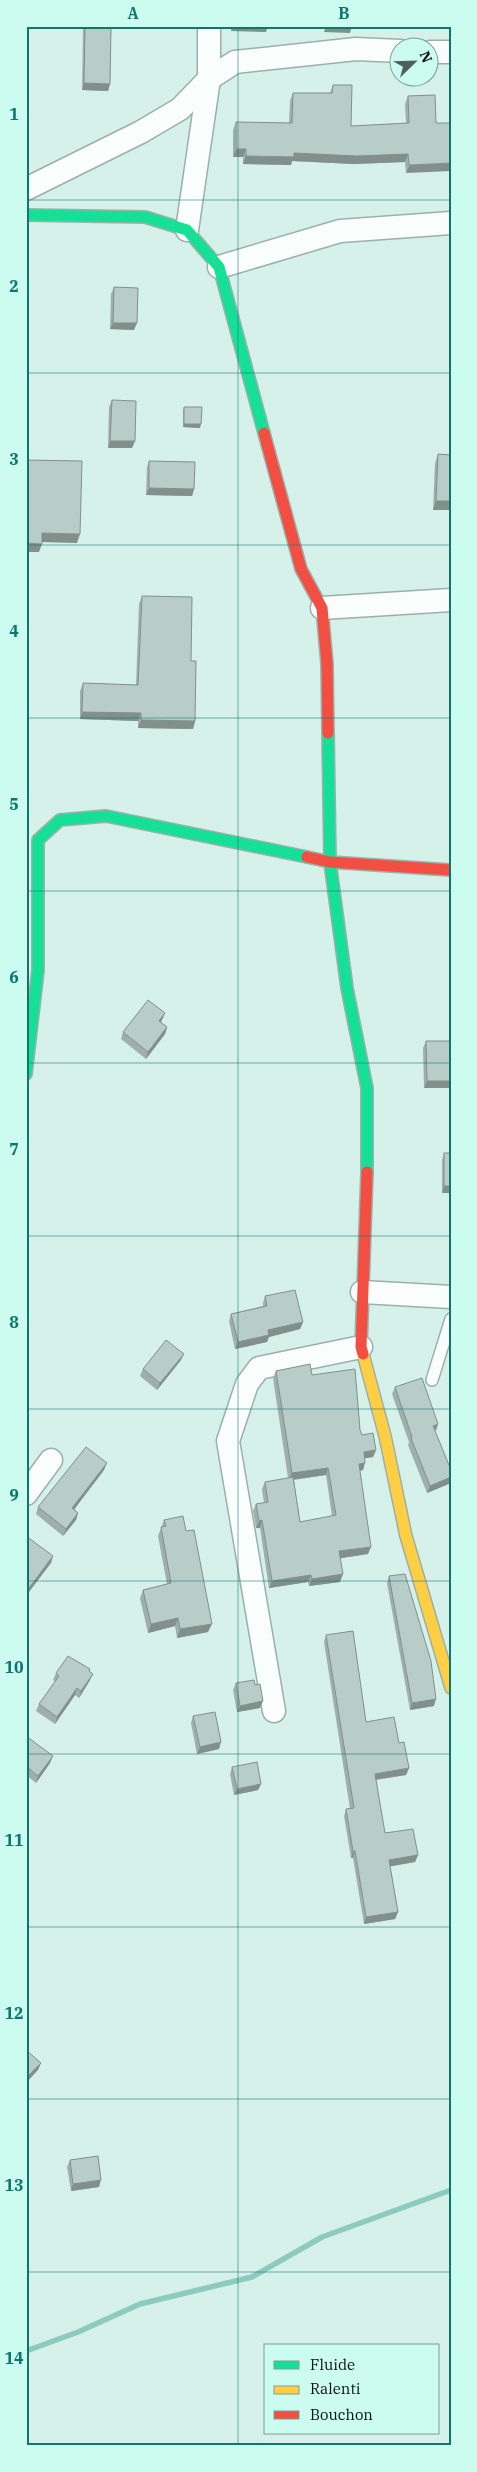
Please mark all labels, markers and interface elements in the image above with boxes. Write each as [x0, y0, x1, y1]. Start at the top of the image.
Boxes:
text: A [127, 3, 139, 23]
text: B [338, 3, 350, 23]
north arrow [390, 38, 440, 88]
text: N [416, 48, 436, 66]
text: 1 [9, 104, 19, 124]
text: 2 [9, 276, 19, 296]
text: 3 [9, 449, 19, 469]
text: 4 [9, 621, 19, 641]
text: 5 [9, 794, 19, 814]
text: 6 [9, 967, 19, 987]
text: 7 [9, 1139, 19, 1159]
text: 8 [9, 1312, 19, 1332]
text: 9 [9, 1485, 19, 1505]
text: 10 [4, 1657, 24, 1677]
text: 11 [4, 1830, 24, 1850]
text: 12 [4, 2003, 24, 2023]
text: 13 [4, 2175, 24, 2195]
legend [264, 2344, 440, 2434]
text: 14 [4, 2348, 24, 2368]
text: Fluide [310, 2355, 355, 2374]
text: Ralenti [310, 2379, 361, 2398]
text: Bouchon [310, 2405, 373, 2424]

